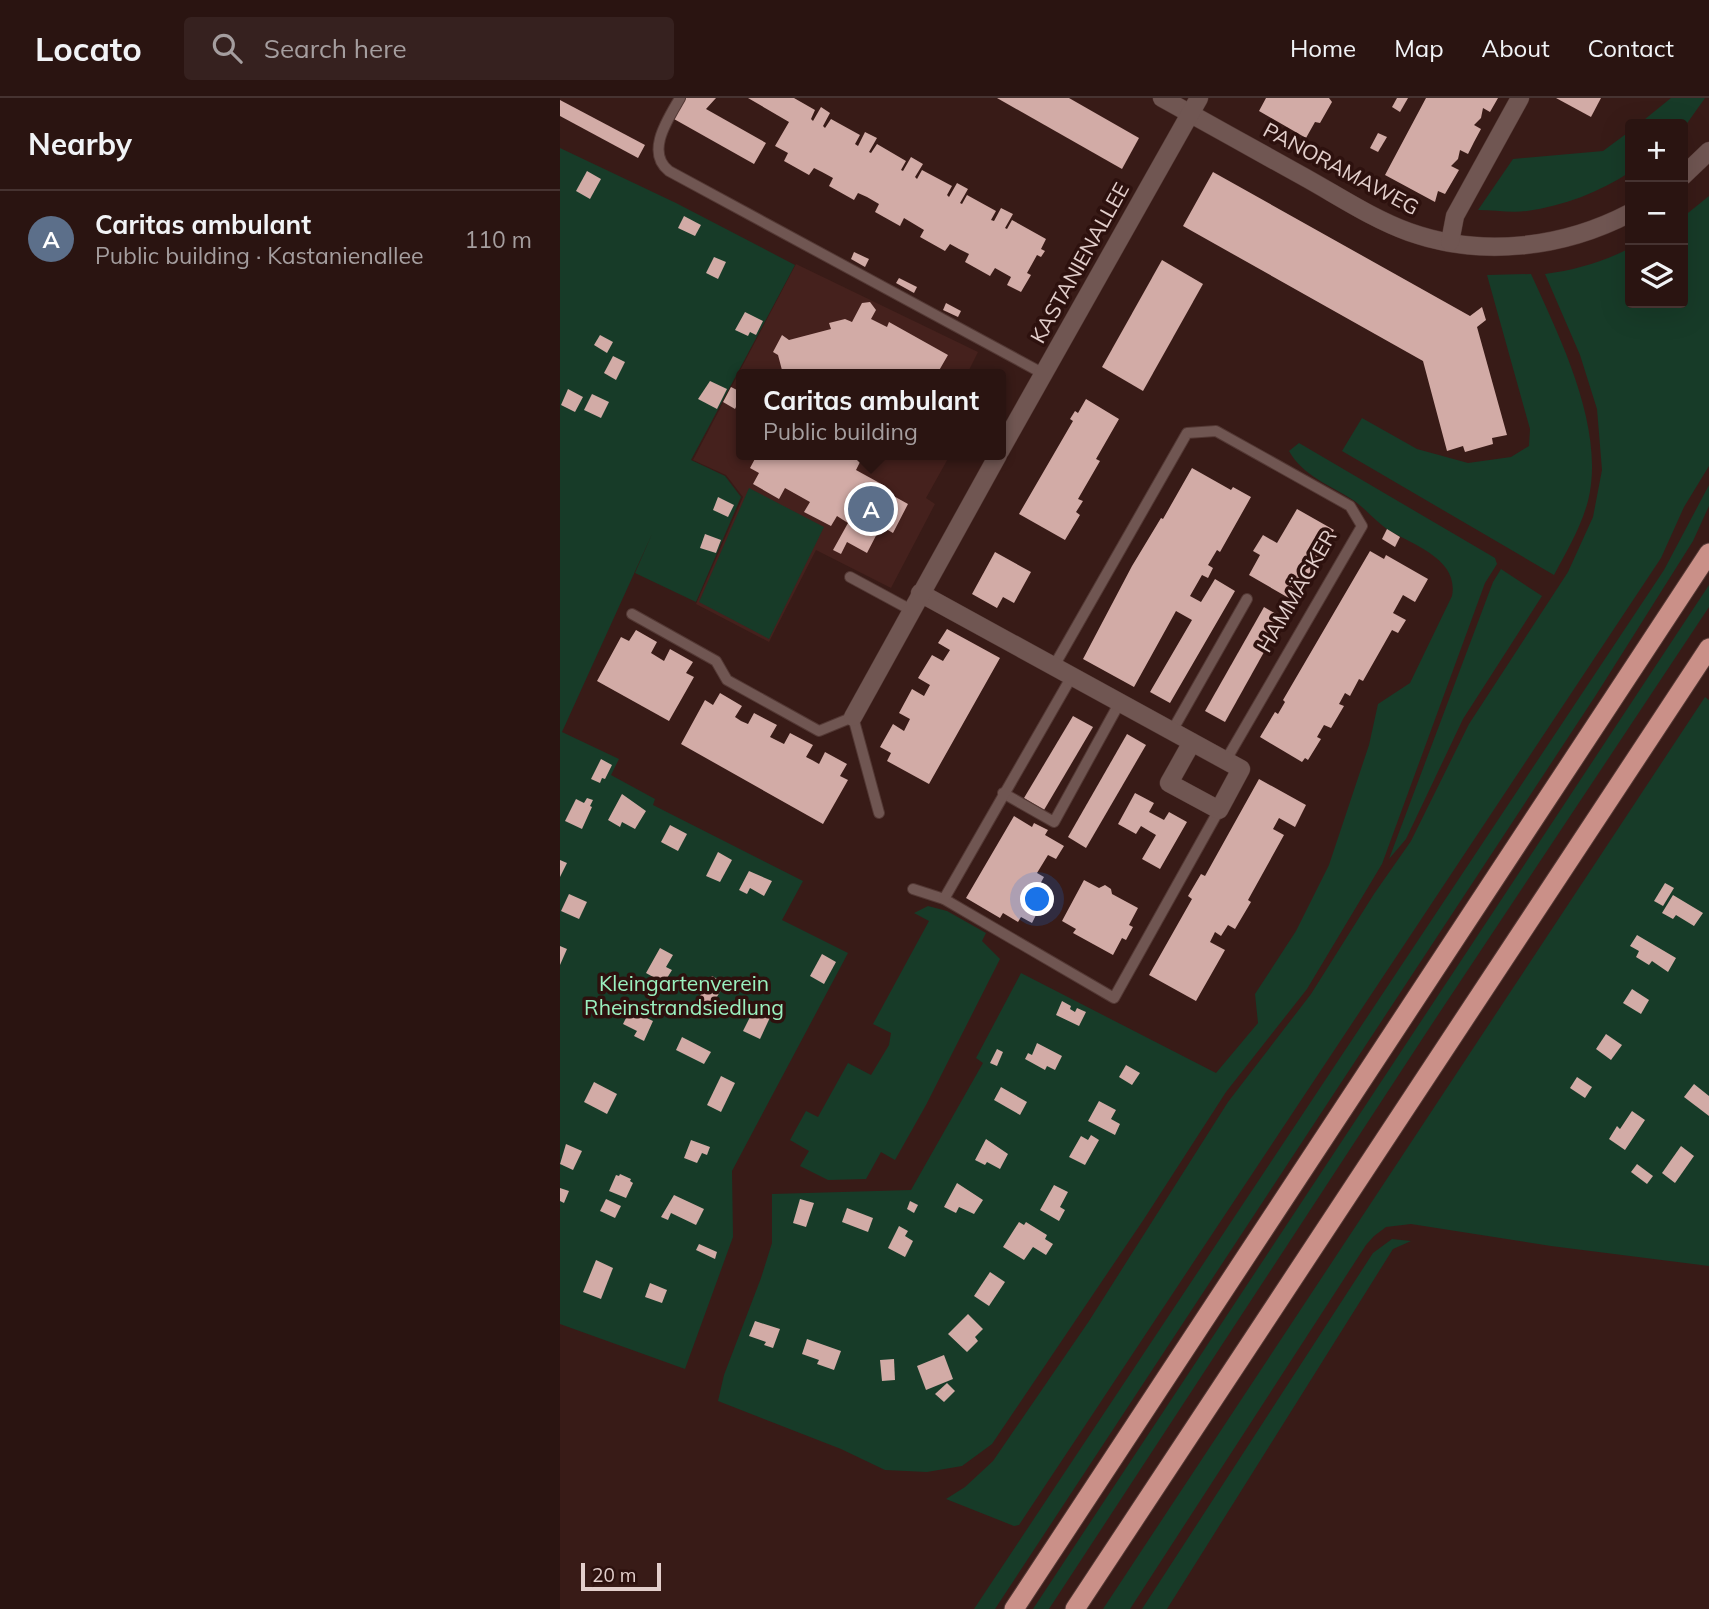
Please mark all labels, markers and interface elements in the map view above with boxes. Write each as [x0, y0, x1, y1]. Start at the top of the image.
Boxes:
search box [184, 17, 674, 80]
text: Locato [35, 28, 142, 69]
icon: search [208, 29, 246, 67]
text: Search here [264, 32, 407, 65]
text: Home [1290, 33, 1356, 63]
text: Map [1394, 33, 1444, 63]
text: About [1482, 33, 1550, 63]
text: Contact [1588, 33, 1674, 63]
street label: PANORAMAWEG [1259, 116, 1424, 220]
map controls [1625, 119, 1688, 308]
button: + [1625, 119, 1688, 182]
text: Nearby [28, 125, 132, 163]
street label: KASTANIENALLEE [1024, 178, 1134, 347]
button: − [1625, 182, 1688, 245]
text: Caritas ambulant [95, 208, 311, 241]
text: A [42, 225, 60, 254]
text: 110 m [464, 225, 532, 254]
text: Public building · Kastanienallee [95, 241, 423, 270]
button: layers [1625, 245, 1688, 308]
popup [736, 369, 1006, 460]
text: Caritas ambulant [763, 384, 979, 417]
text: Public building [763, 417, 918, 446]
pin: A [848, 483, 894, 535]
street label: HAMMÄCKER [1251, 525, 1342, 656]
your location [1020, 882, 1054, 916]
park label: Kleingartenverein Rheinstrandsiedlung [584, 970, 784, 1020]
scale bar [581, 1560, 662, 1592]
text: 20 m [592, 1563, 636, 1587]

